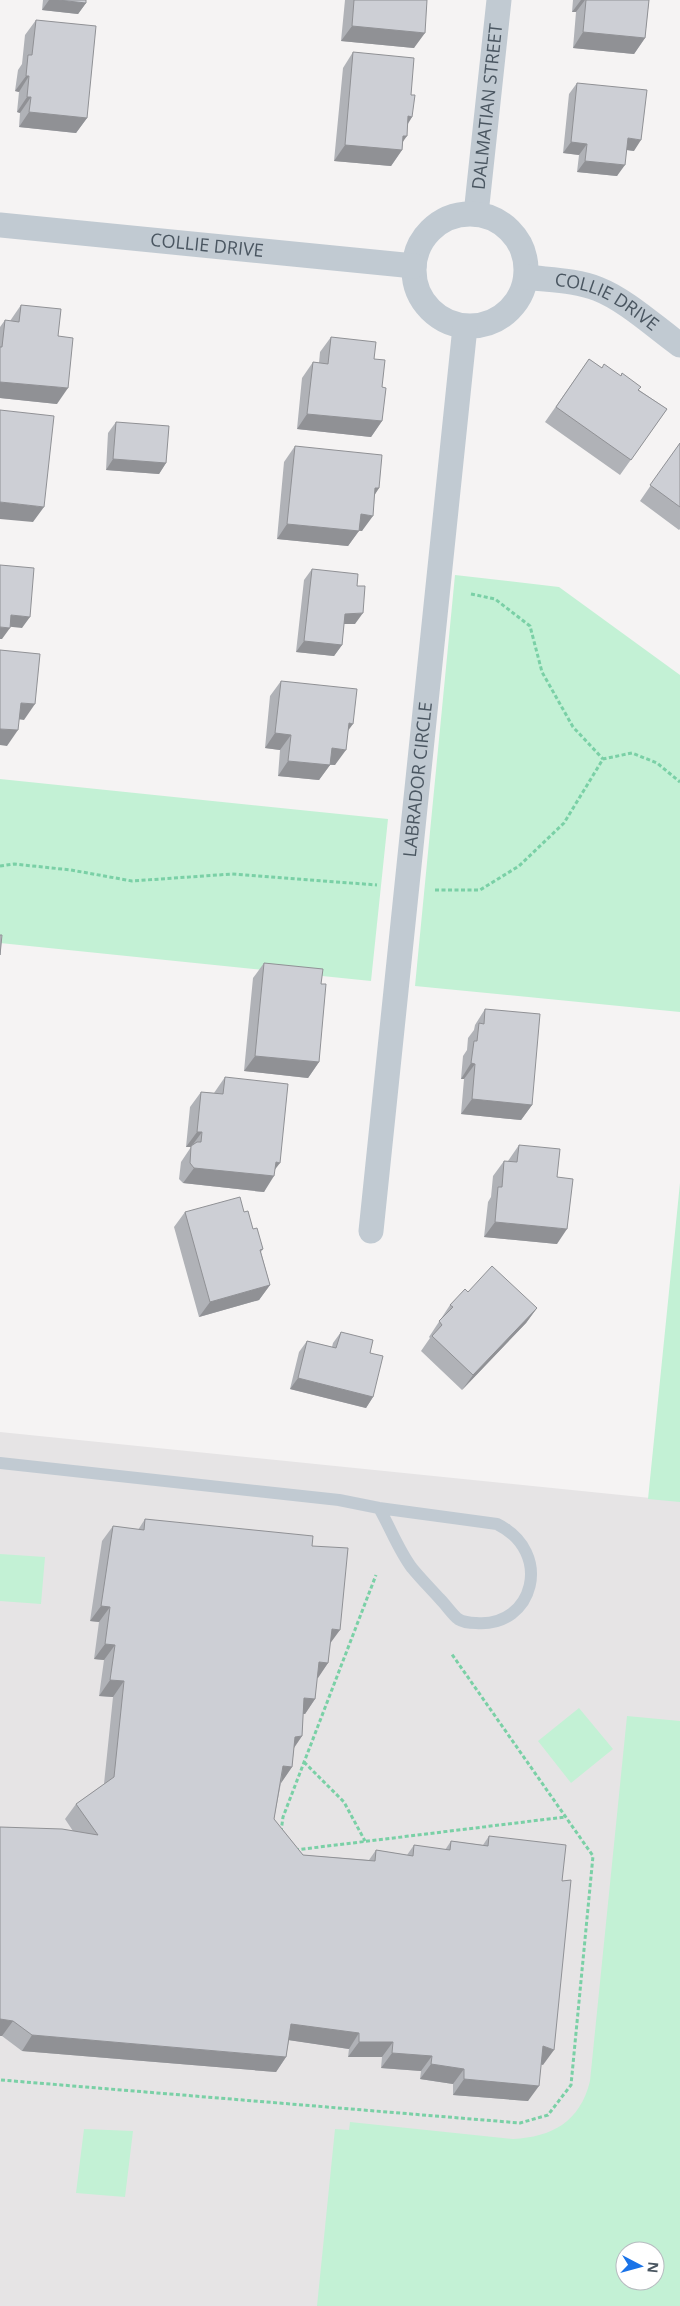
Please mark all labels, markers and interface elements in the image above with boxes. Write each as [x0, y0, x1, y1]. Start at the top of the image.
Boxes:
street label: DALMATIAN STREET [466, 22, 507, 191]
street label: COLLIE DRIVE [149, 227, 265, 262]
street label: COLLIE DRIVE [554, 267, 664, 336]
street label: LABRADOR CIRCLE [397, 700, 437, 858]
north arrow [615, 2241, 665, 2291]
text: N [643, 2261, 663, 2274]

